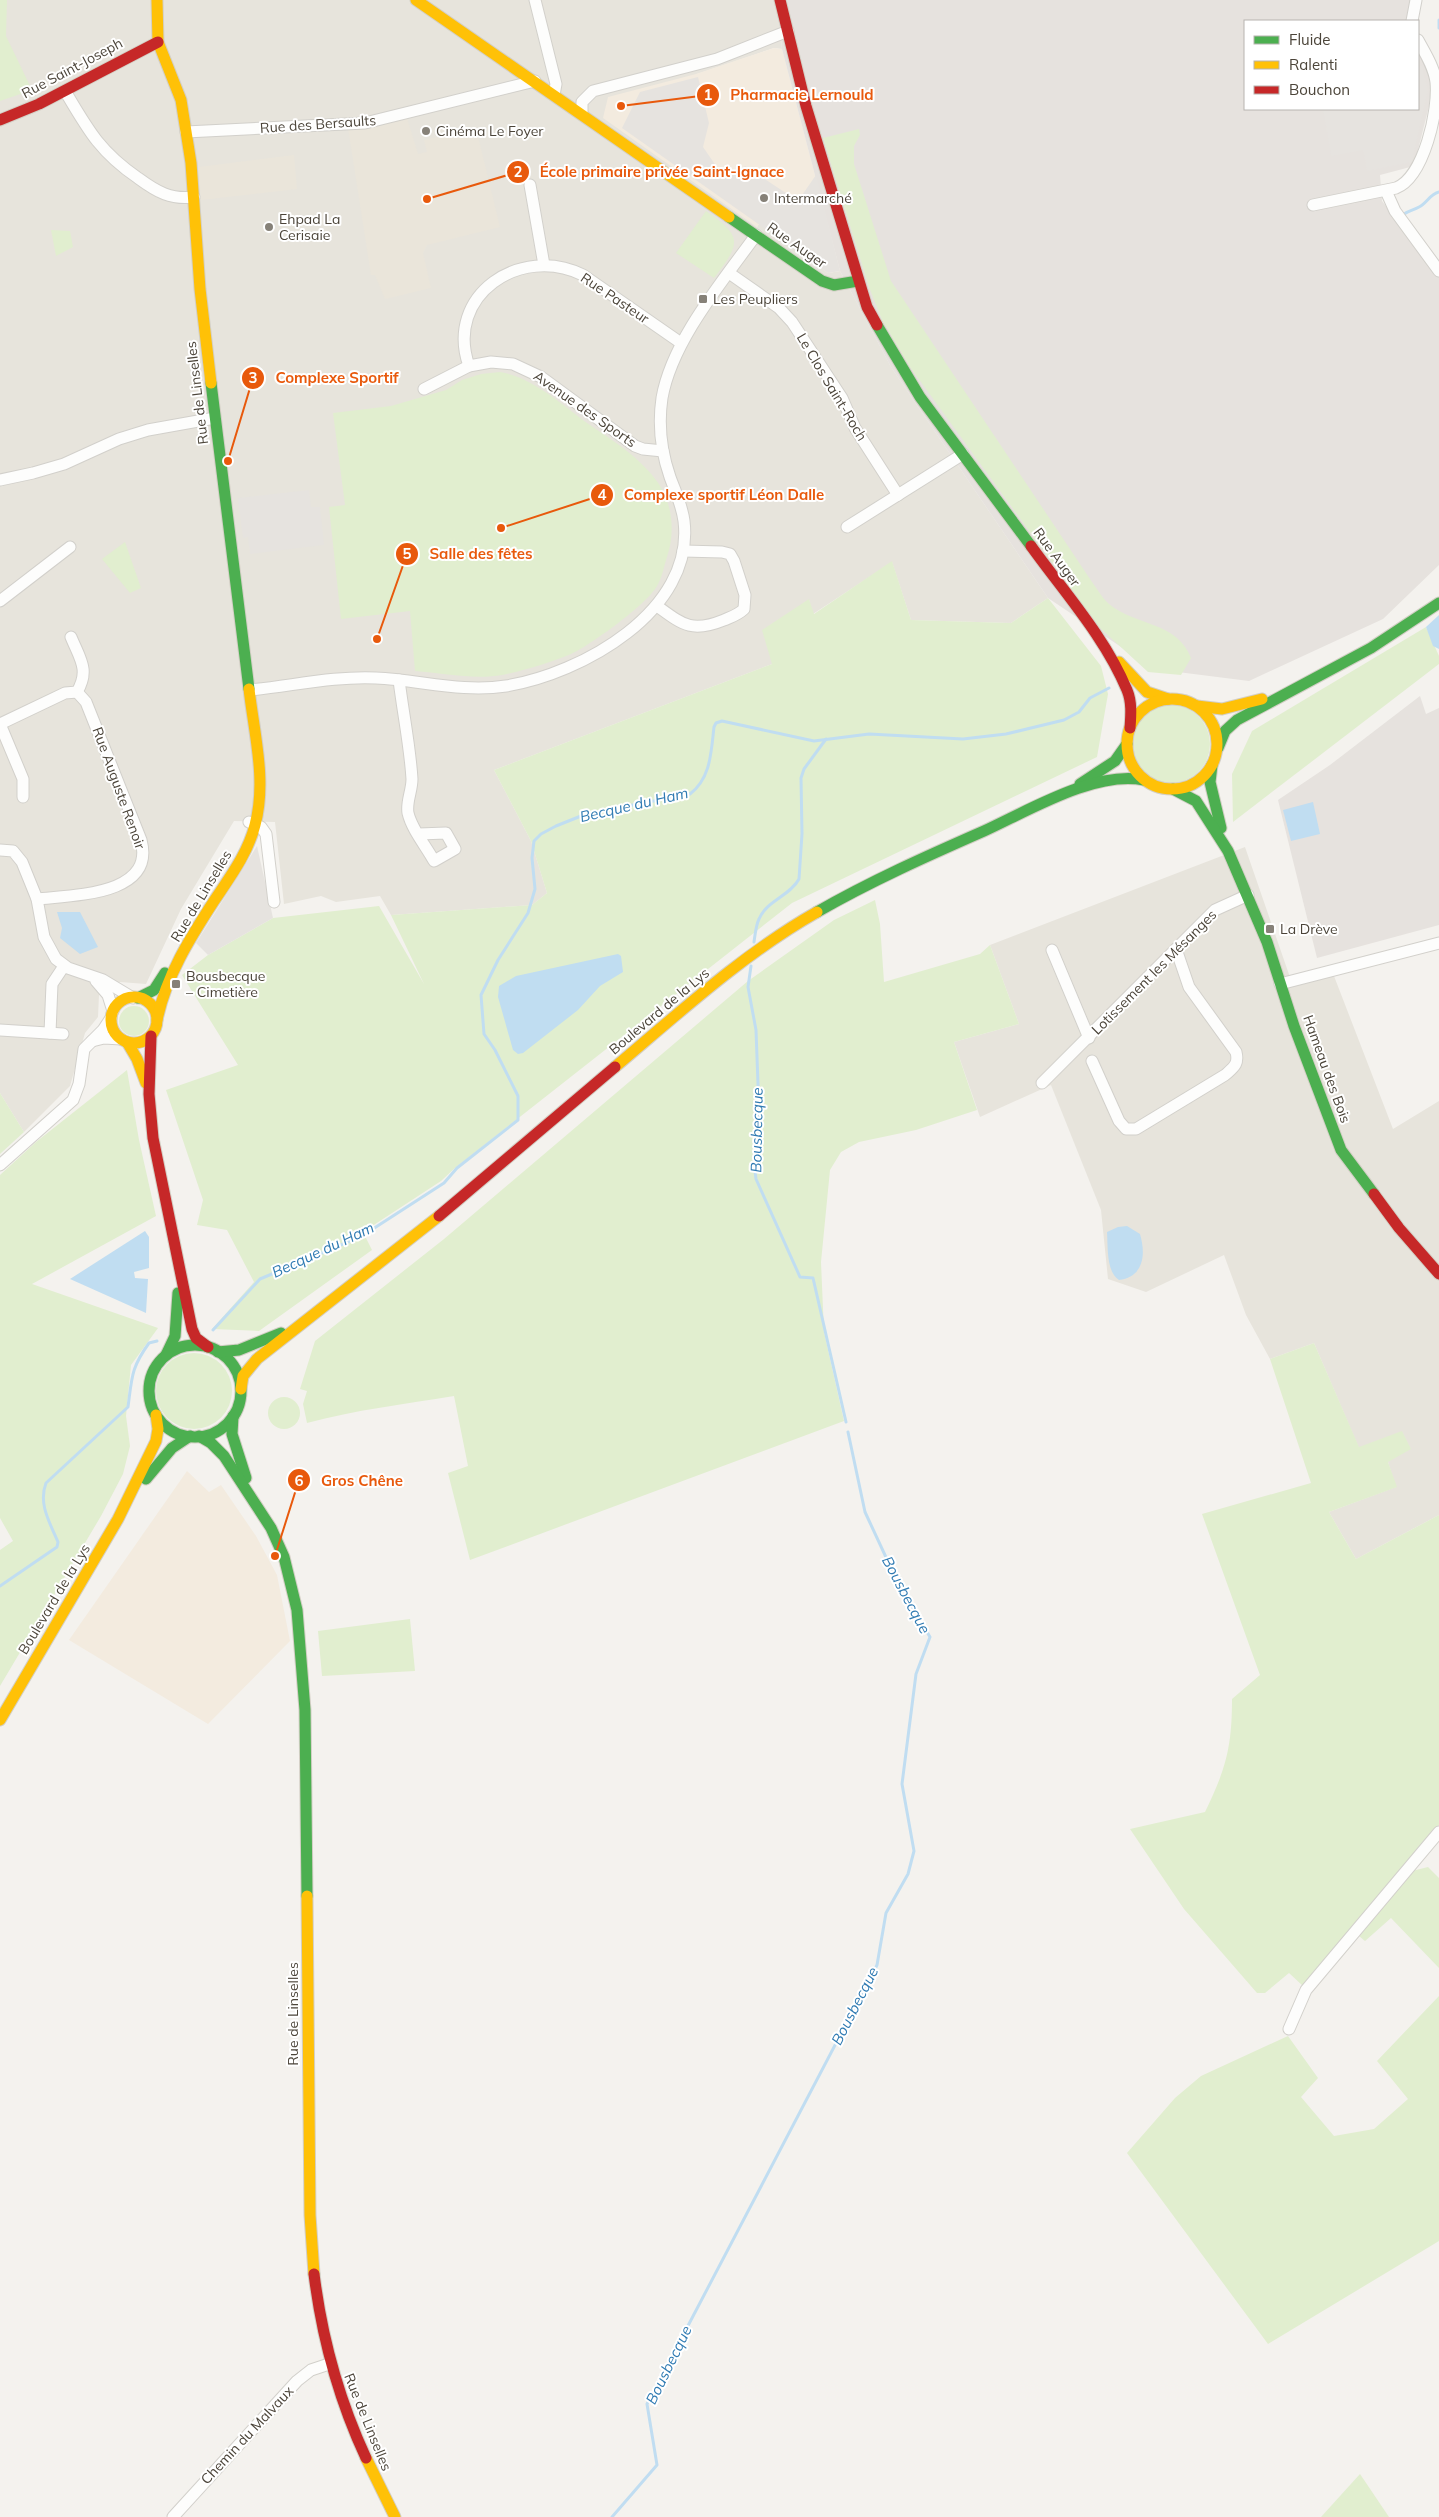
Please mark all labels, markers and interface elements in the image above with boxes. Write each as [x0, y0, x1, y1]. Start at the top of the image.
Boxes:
legend [1244, 20, 1419, 110]
text: Fluide [1289, 30, 1330, 49]
street label: Rue Saint-Joseph [18, 34, 126, 102]
text: Ralenti [1289, 55, 1338, 74]
callout: Pharmacie Lernould [695, 80, 883, 110]
text: Bouchon [1289, 80, 1350, 99]
text: 1 [703, 85, 713, 104]
text: Pharmacie Lernould [730, 85, 874, 104]
street label: Rue des Bersaults [259, 111, 377, 137]
place label: Cinéma Le Foyer [436, 122, 544, 140]
marker: Cinéma Le Foyer [420, 125, 432, 137]
callout: École primaire privée Saint-Ignace [505, 157, 795, 187]
text: 2 [513, 162, 523, 181]
text: École primaire privée Saint-Ignace [540, 162, 784, 181]
place label: Intermarché [774, 189, 852, 207]
marker: Intermarché [758, 192, 770, 204]
place label: Ehpad La Cerisaie [279, 210, 340, 244]
street label: Rue Auger [764, 218, 831, 273]
marker: Ehpad La Cerisaie [263, 221, 275, 233]
street label: Rue Pasteur [577, 269, 653, 328]
place label: Les Peupliers [713, 290, 798, 308]
marker: Les Peupliers [697, 293, 709, 305]
street label: Le Clos Saint-Roch [793, 330, 871, 444]
street label: Rue de Linselles [182, 340, 212, 446]
callout: Complexe Sportif [241, 363, 409, 393]
street label: Avenue des Sports [530, 367, 640, 451]
text: 3 [248, 368, 258, 387]
text: Complexe Sportif [275, 368, 399, 387]
callout: Complexe sportif Léon Dalle [589, 480, 835, 510]
text: 4 [597, 485, 607, 504]
text: Complexe sportif Léon Dalle [624, 485, 824, 504]
street label: Rue Auger [1030, 524, 1085, 591]
callout: Salle des fêtes [394, 539, 543, 569]
text: 5 [402, 544, 412, 563]
text: Salle des fêtes [429, 544, 533, 563]
street label: Rue Auguste Renoir [89, 724, 150, 852]
water label: Becque du Ham [578, 783, 690, 826]
street label: Rue de Linselles [167, 847, 235, 945]
street label: Lotissement les Mésanges [1088, 906, 1220, 1038]
place label: La Drève [1280, 920, 1338, 938]
marker: La Drève [1264, 923, 1276, 935]
street label: Boulevard de la Lys [605, 964, 713, 1058]
place label: Bousbecque – Cimetière [186, 967, 265, 1001]
marker: Bousbecque – Cimetière [170, 978, 182, 990]
street label: Hameau des Bois [1299, 1013, 1355, 1125]
water label: Bousbecque [746, 1087, 767, 1173]
water label: Becque du Ham [269, 1218, 377, 1282]
callout: Gros Chêne [286, 1465, 413, 1495]
text: 6 [294, 1471, 304, 1490]
text: Gros Chêne [321, 1471, 403, 1490]
street label: Boulevard de la Lys [14, 1541, 94, 1657]
water label: Bousbecque [878, 1553, 935, 1637]
street label: Rue de Linselles [284, 1962, 302, 2066]
water label: Bousbecque [827, 1964, 882, 2048]
water label: Bousbecque [641, 2322, 696, 2407]
street label: Rue de Linselles [340, 2371, 396, 2473]
street label: Chemin du Malvaux [197, 2382, 298, 2488]

